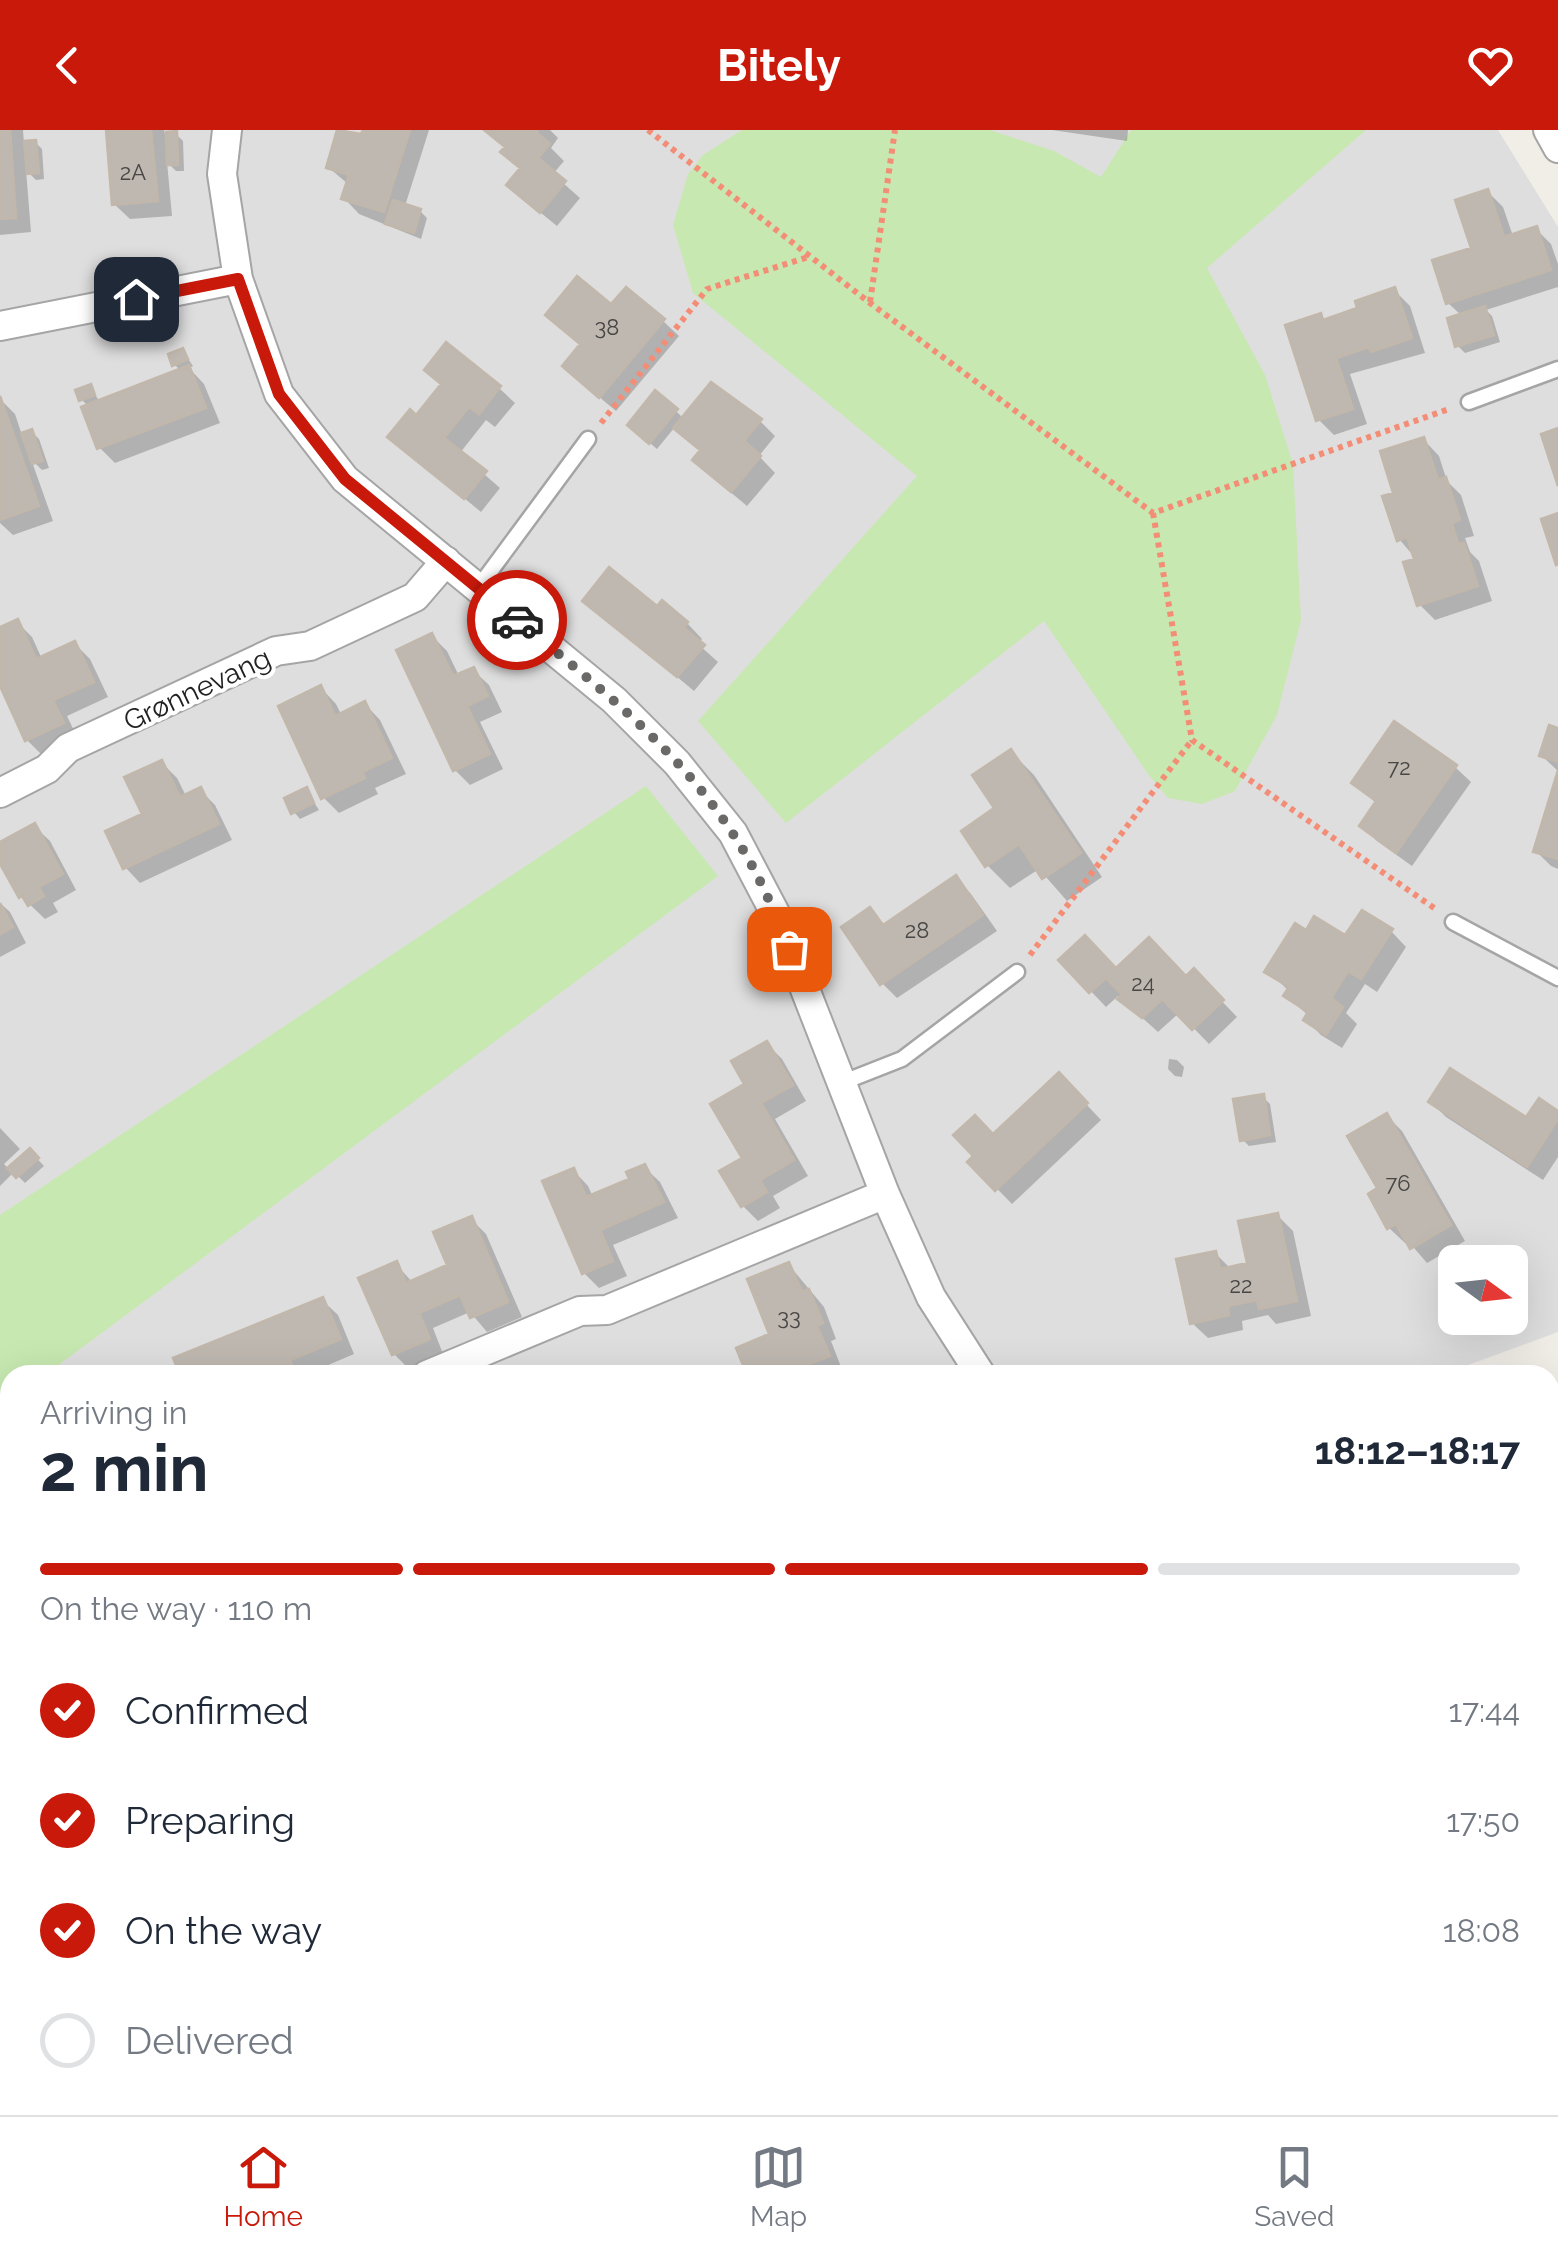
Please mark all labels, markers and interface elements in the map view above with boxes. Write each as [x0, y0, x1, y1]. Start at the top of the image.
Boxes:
icon: back [40, 38, 95, 93]
icon: heart [1463, 38, 1518, 93]
text: Bitely [717, 39, 841, 92]
house number: 2A [120, 159, 146, 185]
pin [94, 257, 179, 342]
icon: home [109, 272, 164, 327]
house number: 38 [595, 314, 619, 340]
courier [467, 570, 567, 670]
icon: car [490, 593, 545, 648]
street label: Grønnevang [119, 641, 276, 738]
house number: 72 [1387, 754, 1411, 780]
pin [747, 907, 832, 992]
house number: 28 [905, 917, 929, 943]
icon: bag [762, 922, 817, 977]
house number: 24 [1131, 970, 1155, 996]
house number: 76 [1385, 1170, 1411, 1196]
north arrow [1438, 1245, 1528, 1335]
map controls [1438, 1245, 1528, 1335]
house number: 22 [1230, 1272, 1252, 1298]
house number: 33 [777, 1304, 801, 1330]
text: Arriving in [40, 1394, 187, 1431]
text: 18:12–18:17 [1315, 1428, 1520, 1473]
text: 2 min [40, 1430, 209, 1506]
text: On the way · 110 m [40, 1590, 312, 1627]
icon: check [40, 1683, 95, 1738]
text: Confirmed [125, 1688, 309, 1733]
text: 17:44 [1448, 1692, 1520, 1729]
icon: check [40, 1793, 95, 1848]
text: Preparing [125, 1798, 295, 1843]
text: 17:50 [1446, 1802, 1520, 1839]
icon: check [40, 1903, 95, 1958]
text: On the way [125, 1908, 322, 1953]
text: 18:08 [1443, 1912, 1520, 1949]
text: Delivered [125, 2018, 294, 2063]
tab: Home [224, 2140, 303, 2233]
tab: Map [750, 2140, 807, 2233]
tab: Saved [1254, 2140, 1334, 2233]

